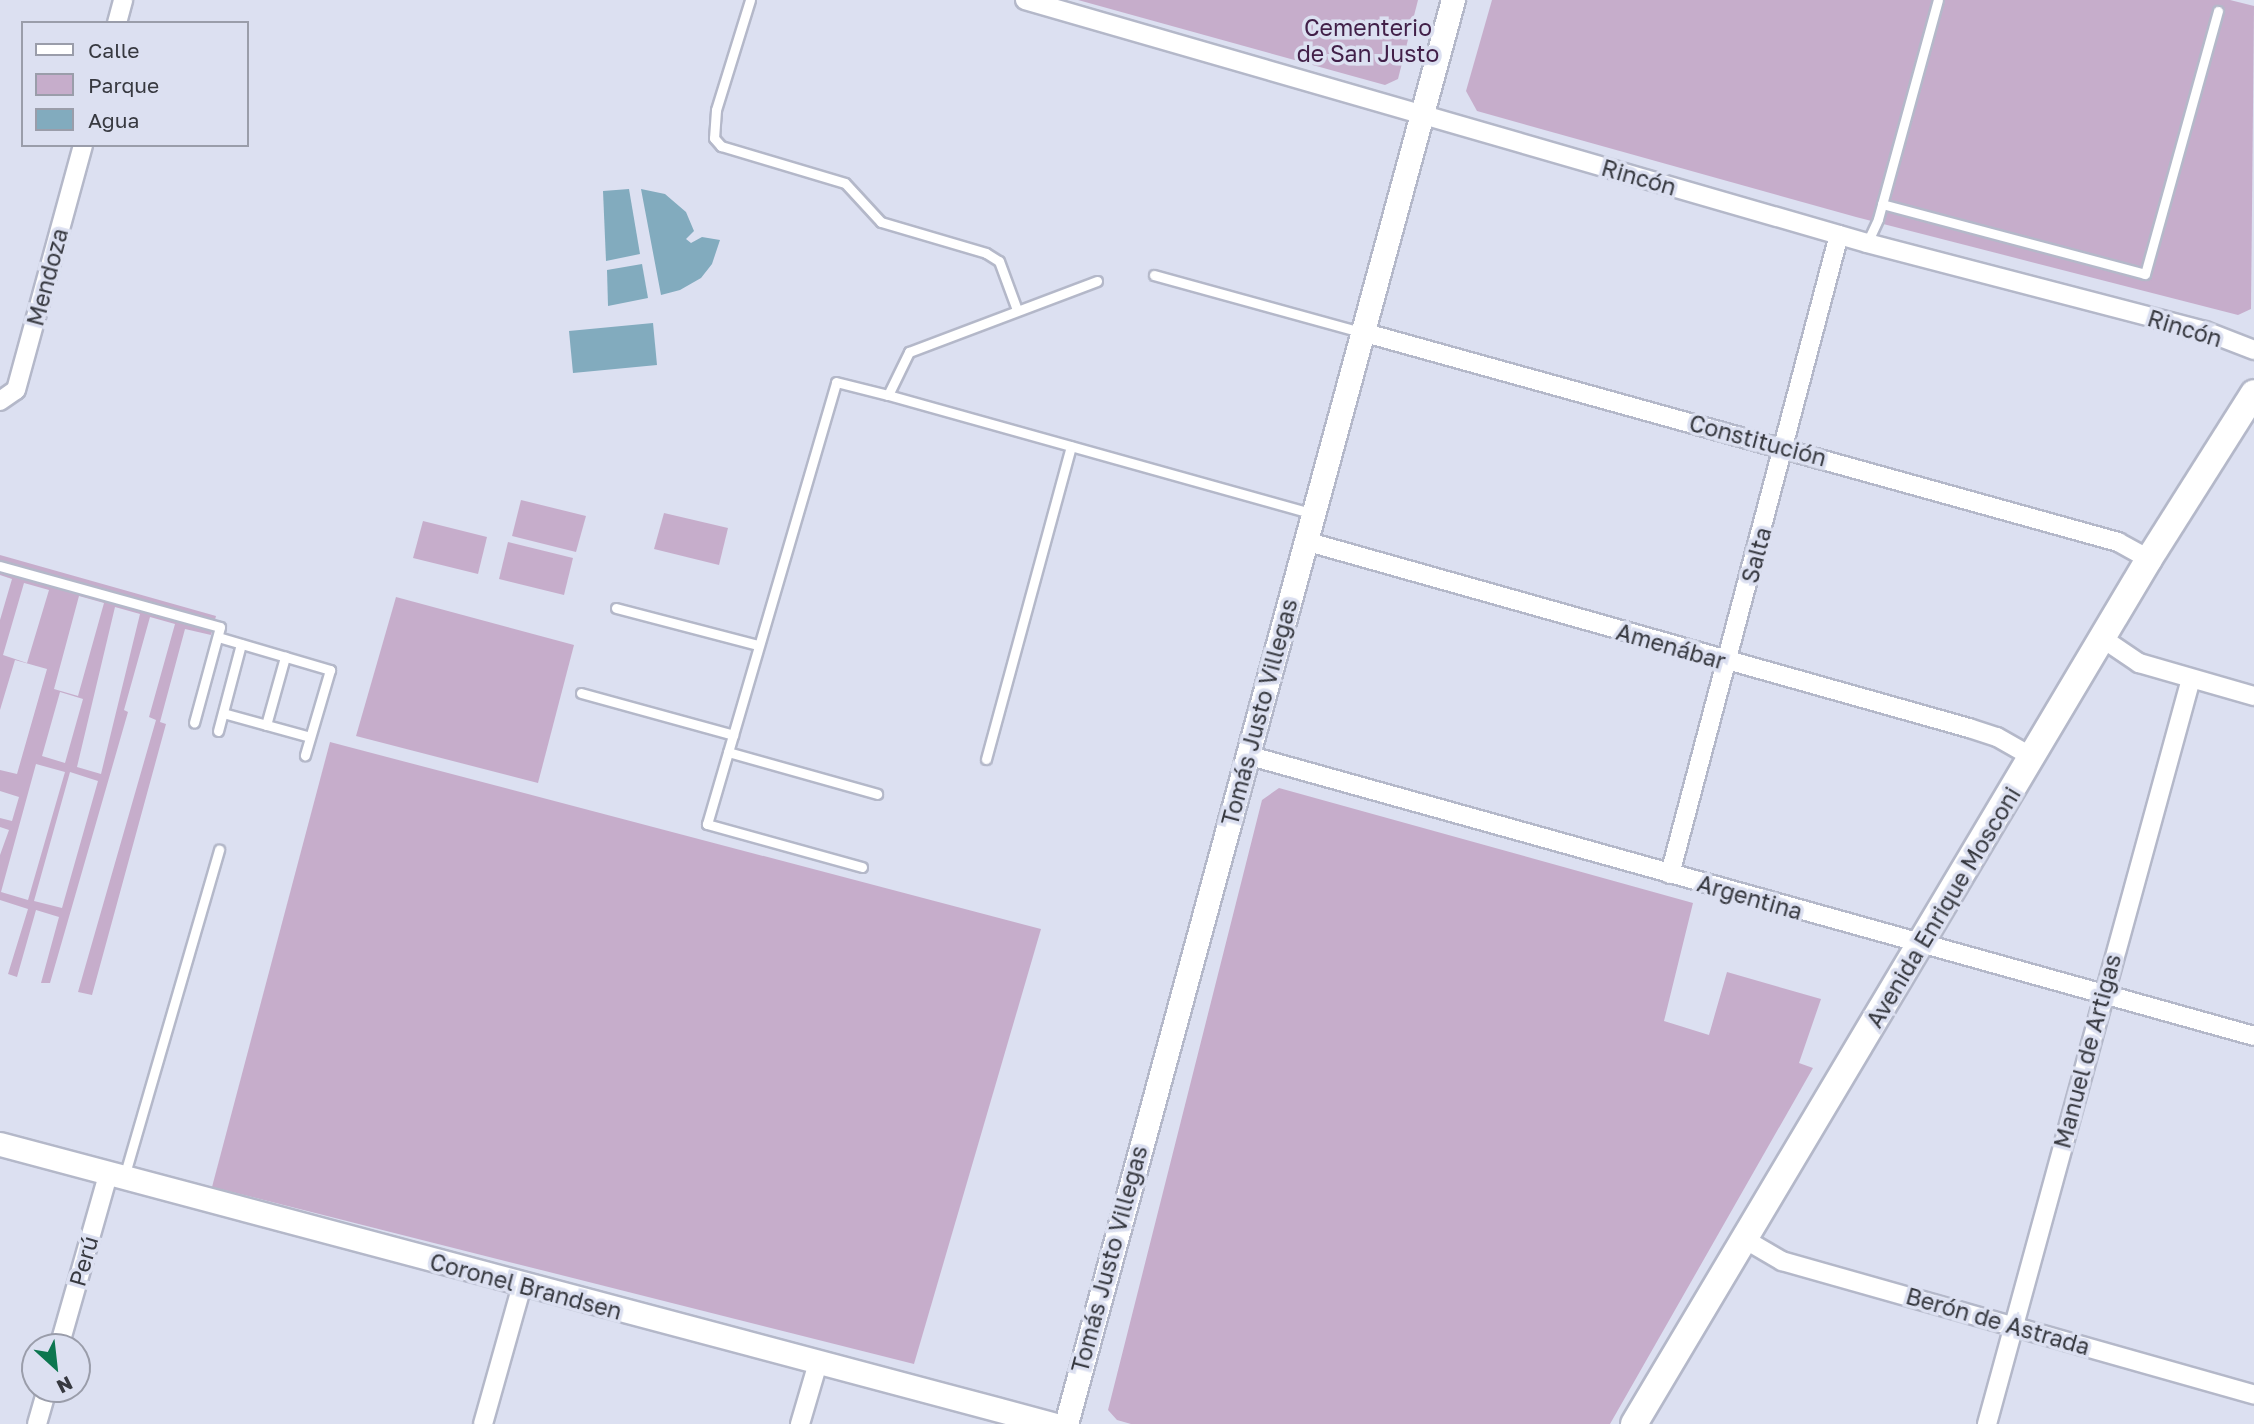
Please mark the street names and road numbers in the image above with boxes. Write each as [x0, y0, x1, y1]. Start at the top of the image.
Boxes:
street label: Rincón [1598, 153, 1680, 201]
street label: Mendoza [21, 225, 73, 329]
street label: Rincón [2144, 304, 2226, 352]
street label: Constitución [1686, 408, 1830, 472]
street label: Salta [1735, 524, 1777, 586]
street label: Tomás Justo Villegas [1215, 596, 1303, 828]
street label: Amenábar [1613, 617, 1729, 675]
street label: Avenida Enrique Mosconi [1860, 782, 2026, 1032]
street label: Argentina [1694, 869, 1806, 925]
street label: Manuel de Artigas [2048, 951, 2126, 1151]
street label: Tomás Justo Villegas [1065, 1143, 1153, 1375]
street label: Perú [63, 1233, 103, 1289]
street label: Coronel Brandsen [427, 1247, 625, 1325]
street label: Berón de Astrada [1903, 1282, 2093, 1360]

